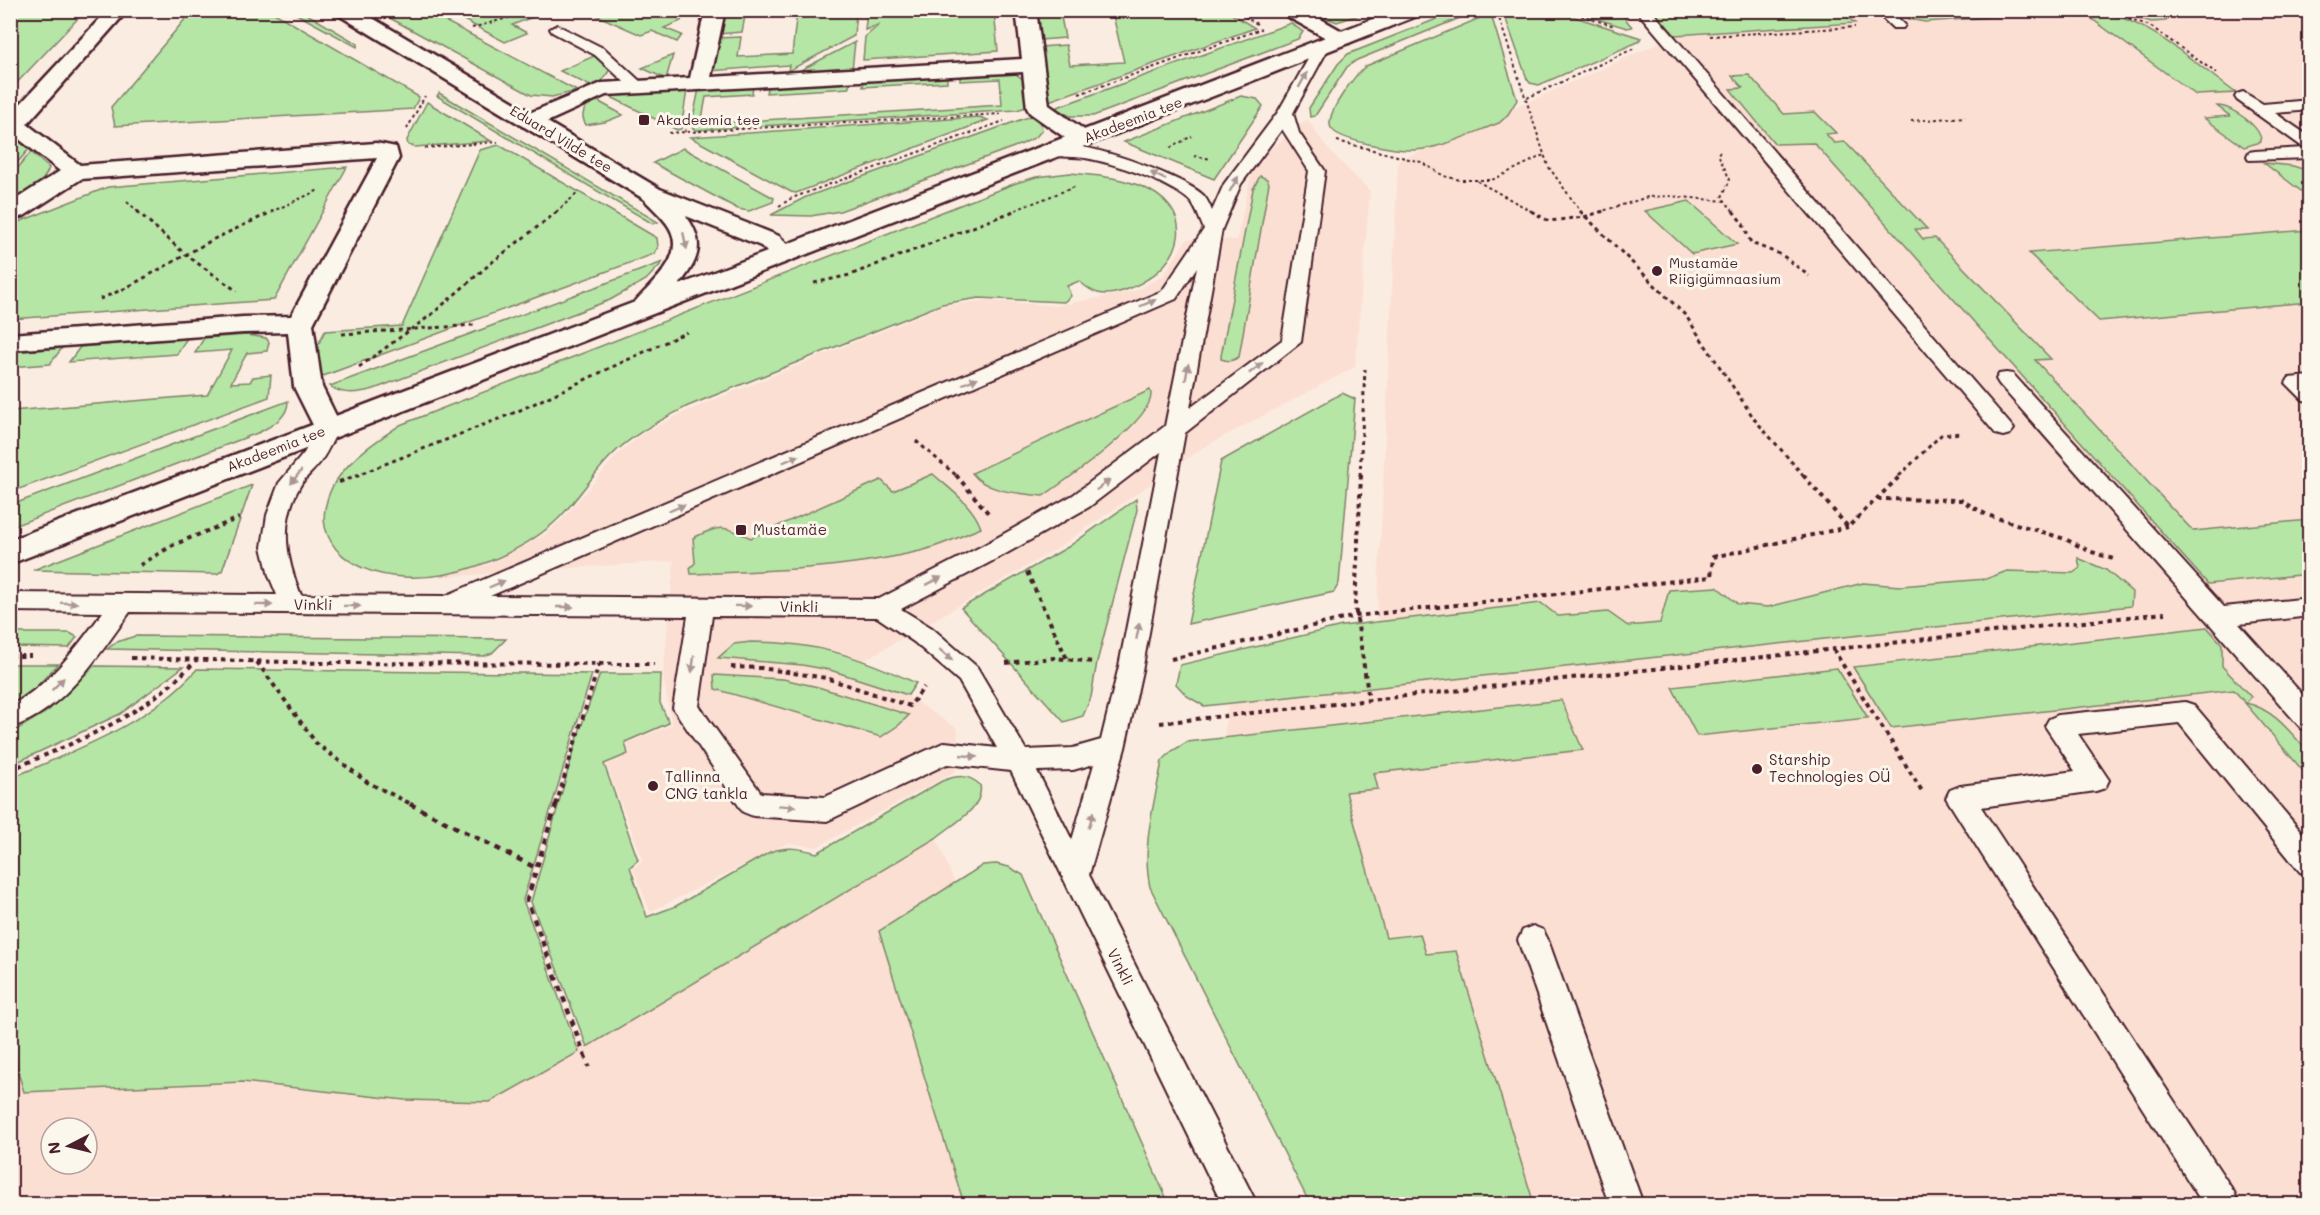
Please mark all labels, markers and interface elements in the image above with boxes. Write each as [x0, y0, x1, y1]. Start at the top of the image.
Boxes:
one-way arrow [1298, 71, 1308, 88]
street label: Akadeemia tee [1081, 92, 1185, 147]
street label: Eduard Vilde tee [507, 101, 616, 177]
place label: Akadeemia tee [656, 110, 760, 129]
marker: Akadeemia tee [637, 113, 651, 127]
one-way arrow [1150, 171, 1167, 180]
one-way arrow [1229, 176, 1239, 193]
one-way arrow [681, 232, 690, 251]
place label: Mustamäe Riigigümnaasium [1669, 253, 1781, 288]
marker: Mustamäe Riigigümnaasium [1650, 264, 1664, 278]
one-way arrow [1140, 299, 1157, 308]
one-way arrow [1248, 362, 1264, 375]
one-way arrow [1183, 363, 1192, 382]
one-way arrow [961, 376, 979, 386]
street label: Akadeemia tee [224, 421, 328, 476]
one-way arrow [782, 454, 800, 464]
one-way arrow [289, 469, 302, 485]
one-way arrow [1095, 479, 1110, 491]
one-way arrow [668, 503, 686, 513]
place label: Mustamäe [753, 519, 827, 539]
marker: Mustamäe [734, 523, 748, 537]
one-way arrow [926, 576, 943, 586]
one-way arrow [488, 579, 506, 588]
street label: Vinkli [293, 594, 333, 614]
street label: Vinkli [779, 596, 819, 616]
one-way arrow [59, 598, 78, 608]
one-way arrow [254, 600, 273, 610]
one-way arrow [342, 601, 361, 611]
one-way arrow [734, 601, 753, 611]
one-way arrow [555, 602, 574, 612]
one-way arrow [1134, 621, 1143, 640]
one-way arrow [938, 648, 953, 661]
one-way arrow [688, 654, 697, 673]
one-way arrow [50, 678, 64, 692]
place label: Starship Technologies OÜ [1769, 749, 1890, 786]
one-way arrow [959, 751, 978, 760]
marker: Starship Technologies OÜ [1750, 762, 1764, 776]
place label: Tallinna CNG tankla [665, 766, 748, 803]
marker: Tallinna CNG tankla [646, 779, 660, 793]
one-way arrow [777, 801, 796, 811]
one-way arrow [1087, 811, 1096, 829]
street label: Vinkli [1103, 945, 1139, 988]
north arrow [39, 1116, 99, 1176]
text: N [42, 1141, 65, 1155]

